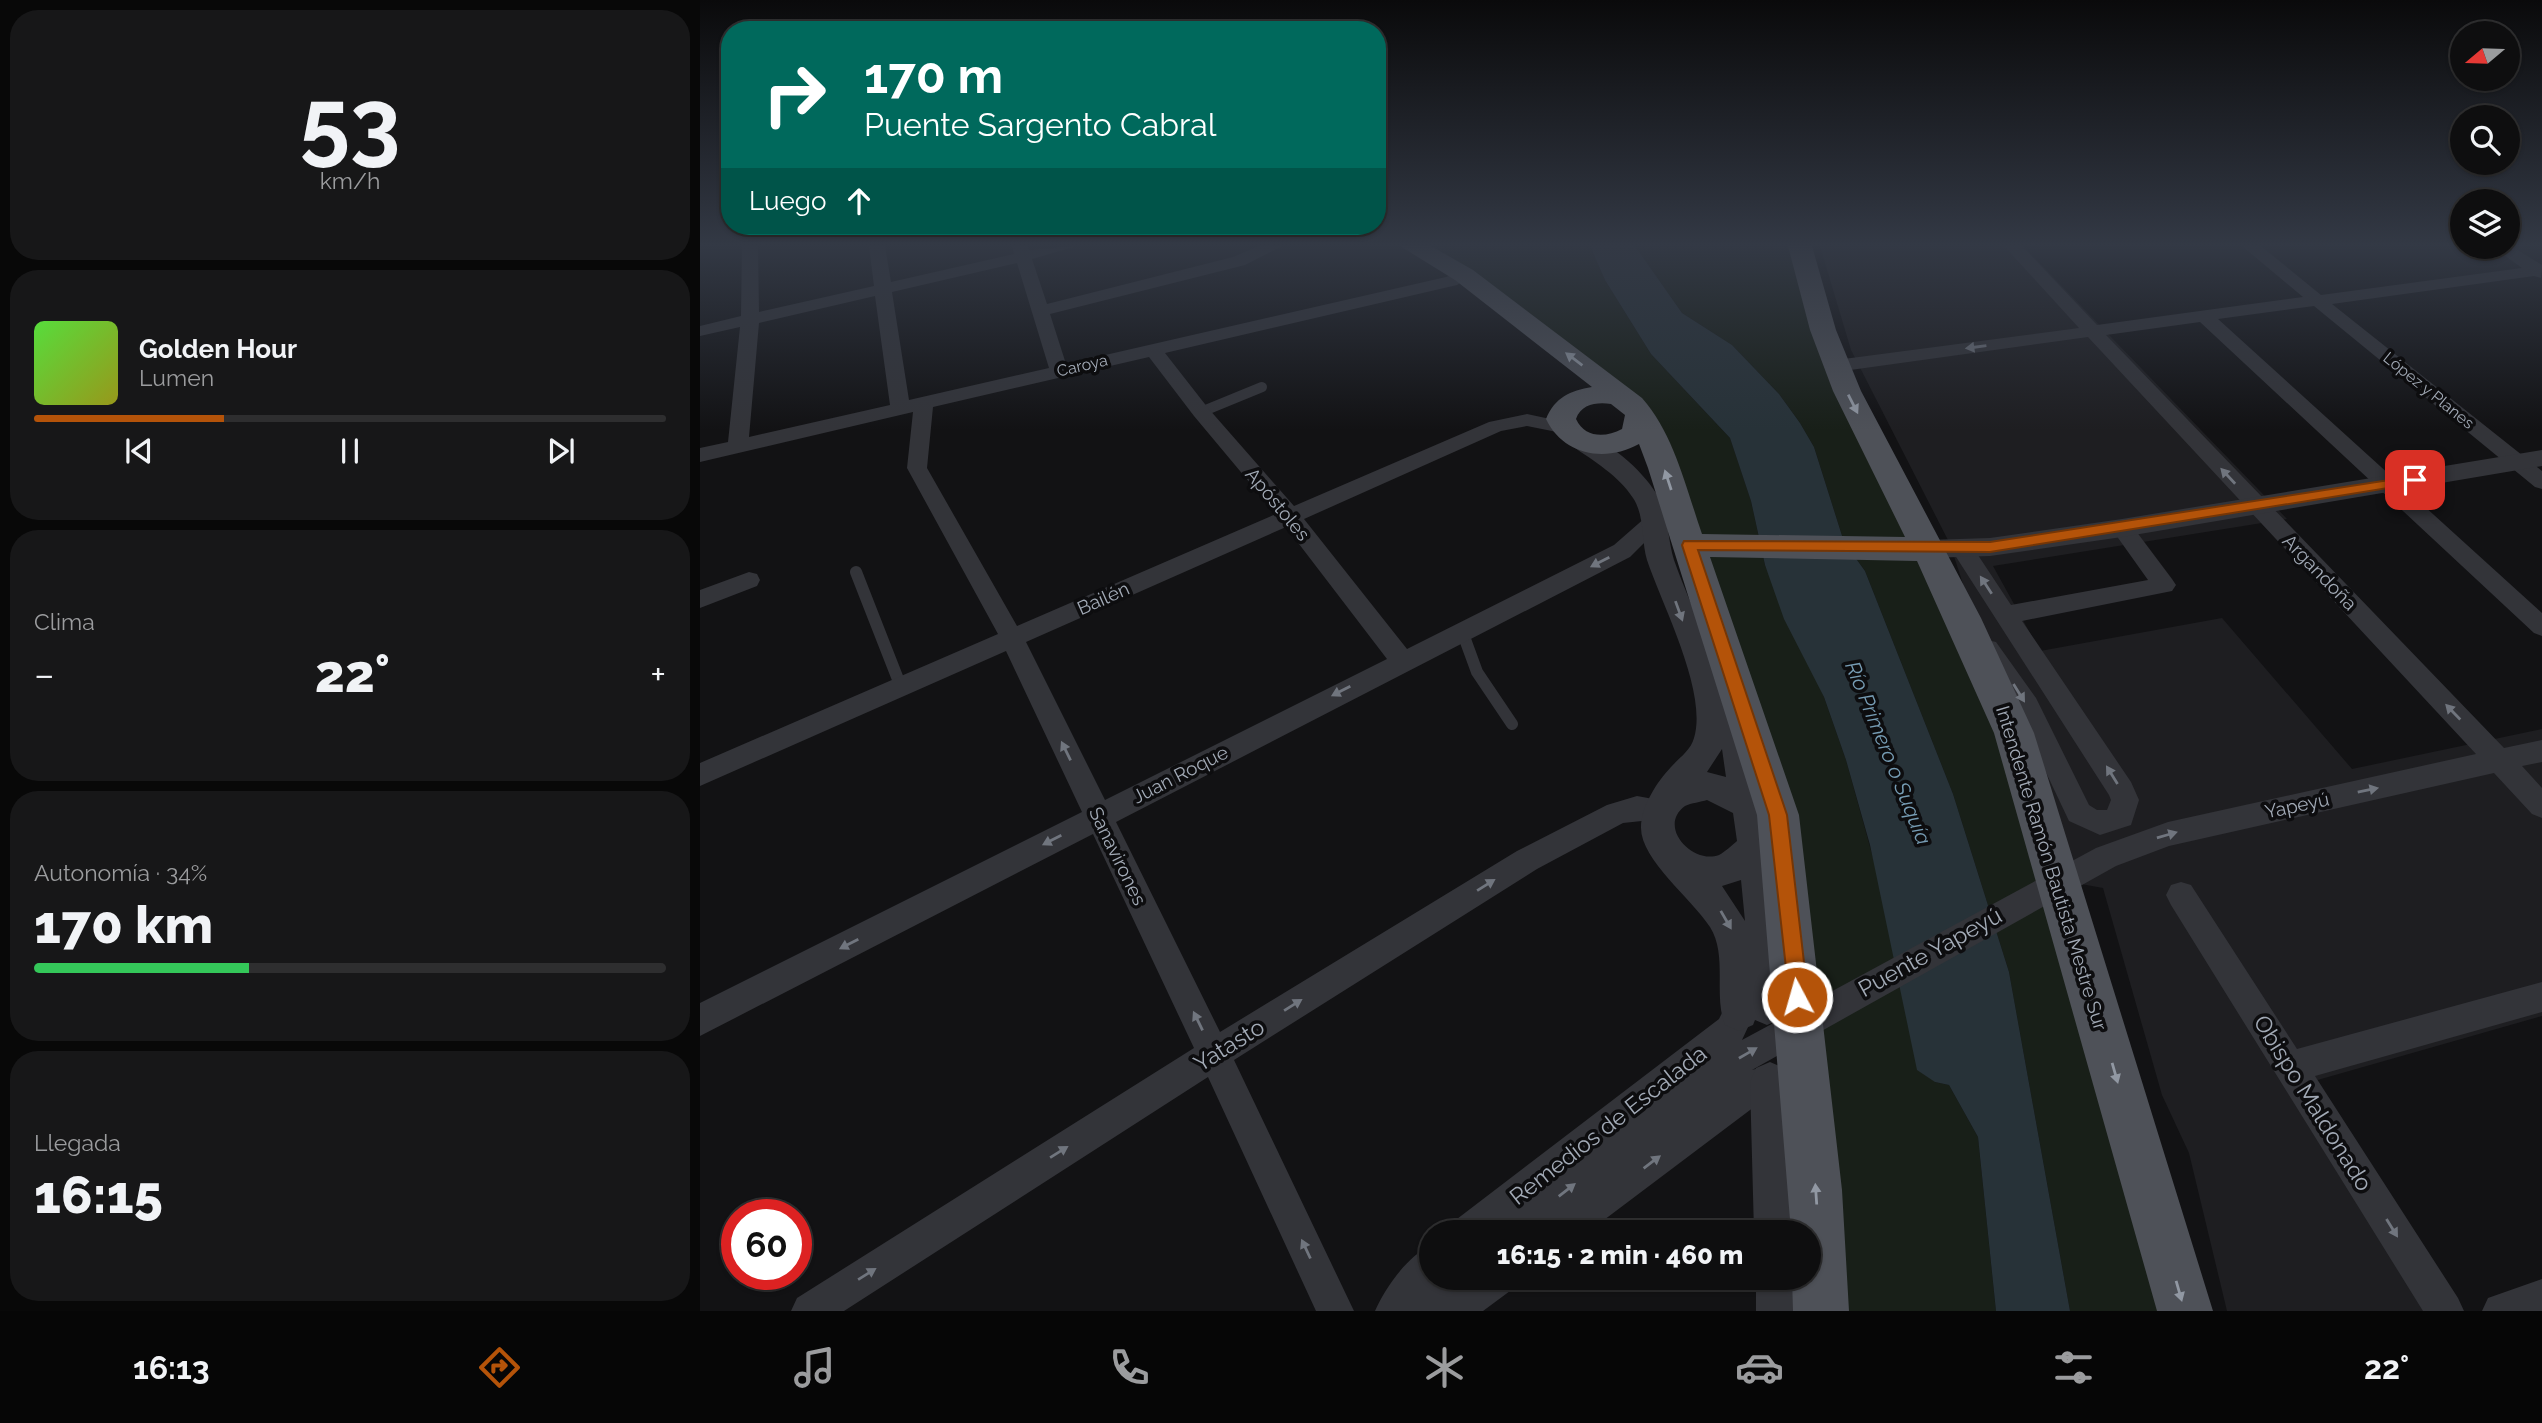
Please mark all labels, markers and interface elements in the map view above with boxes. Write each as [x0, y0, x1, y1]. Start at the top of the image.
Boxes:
north arrow [2450, 21, 2520, 91]
map controls [2450, 21, 2520, 259]
text: 170 m [864, 47, 1003, 104]
icon: right [749, 49, 840, 140]
text: 53 [299, 68, 401, 175]
button: search [2450, 105, 2520, 175]
text: Puente Sargento Cabral [864, 106, 1216, 143]
text: km/h [320, 167, 380, 194]
icon: ahead [840, 182, 878, 220]
text: Luego [749, 186, 826, 216]
button: layers [2450, 189, 2520, 259]
text: Golden Hour [139, 334, 297, 364]
one-way arrow [1965, 342, 1987, 353]
street label: López y Planes [2380, 348, 2478, 433]
street label: Caroya [1055, 350, 1109, 381]
one-way arrow [1565, 352, 1584, 366]
text: Lumen [139, 364, 214, 391]
one-way arrow [1848, 394, 1859, 414]
icon: previous [120, 432, 158, 470]
icon: pause [331, 432, 369, 470]
icon: next [542, 432, 580, 470]
pin [2385, 450, 2445, 510]
icon: arrive [2396, 461, 2434, 499]
street label: Apóstoles [1241, 463, 1315, 545]
one-way arrow [2220, 467, 2236, 485]
one-way arrow [1662, 470, 1673, 491]
street label: Argandoña [2278, 529, 2362, 615]
one-way arrow [1590, 556, 1610, 568]
one-way arrow [1979, 576, 1992, 595]
street label: Bailén [1074, 577, 1132, 619]
one-way arrow [1674, 600, 1685, 621]
text: Clima [34, 608, 95, 635]
text: 22° [315, 643, 390, 704]
text: − [34, 652, 54, 697]
text: + [650, 652, 666, 697]
water label: Río Primero o Suquía [1840, 657, 1937, 848]
one-way arrow [2013, 683, 2025, 702]
one-way arrow [1331, 686, 1351, 697]
street label: Intendente Ramón Bautista Mestre Sur [1992, 703, 2112, 1033]
one-way arrow [2444, 703, 2461, 720]
one-way arrow [1061, 741, 1072, 761]
street label: Juan Roque [1129, 741, 1231, 807]
one-way arrow [2105, 765, 2118, 784]
one-way arrow [2357, 784, 2379, 795]
street label: Yapeyú [2263, 787, 2331, 823]
street label: Sanavirones [1085, 803, 1151, 909]
one-way arrow [2157, 829, 2178, 839]
one-way arrow [1042, 835, 1062, 846]
text: Autonomía · 34% [34, 859, 207, 886]
one-way arrow [1477, 879, 1496, 892]
text: 170 km [34, 894, 213, 955]
street label: Puente Yapeyú [1853, 901, 2006, 1002]
one-way arrow [1720, 910, 1733, 929]
one-way arrow [839, 938, 859, 949]
position arrow [1760, 960, 1834, 1034]
one-way arrow [1283, 999, 1302, 1011]
street label: Obispo Maldonado [2248, 1010, 2378, 1196]
one-way arrow [1193, 1011, 1204, 1031]
street label: Yatasto [1189, 1012, 1269, 1077]
street label: Remedios de Escalada [1504, 1039, 1711, 1210]
one-way arrow [1739, 1047, 1758, 1059]
one-way arrow [2111, 1063, 2121, 1084]
text: Llegada [34, 1129, 121, 1156]
one-way arrow [1049, 1146, 1069, 1159]
one-way arrow [1643, 1155, 1661, 1169]
text: 16:15 [34, 1164, 163, 1225]
one-way arrow [1557, 1182, 1575, 1197]
one-way arrow [1810, 1183, 1821, 1205]
speed limit sign: 60 [721, 1199, 812, 1290]
one-way arrow [2385, 1219, 2399, 1237]
one-way arrow [1300, 1239, 1311, 1259]
text: 16:15 · 2 min · 460 m [1497, 1240, 1743, 1270]
one-way arrow [857, 1268, 877, 1281]
one-way arrow [2175, 1281, 2185, 1302]
icon: directions [475, 1343, 524, 1392]
icon: music [790, 1343, 839, 1392]
icon: phone [1105, 1343, 1154, 1392]
icon: climate [1420, 1343, 1469, 1392]
icon: car [1735, 1343, 1784, 1392]
icon: filters [2049, 1343, 2098, 1392]
text: 16:13 [133, 1349, 210, 1386]
text: 22° [2364, 1349, 2409, 1386]

